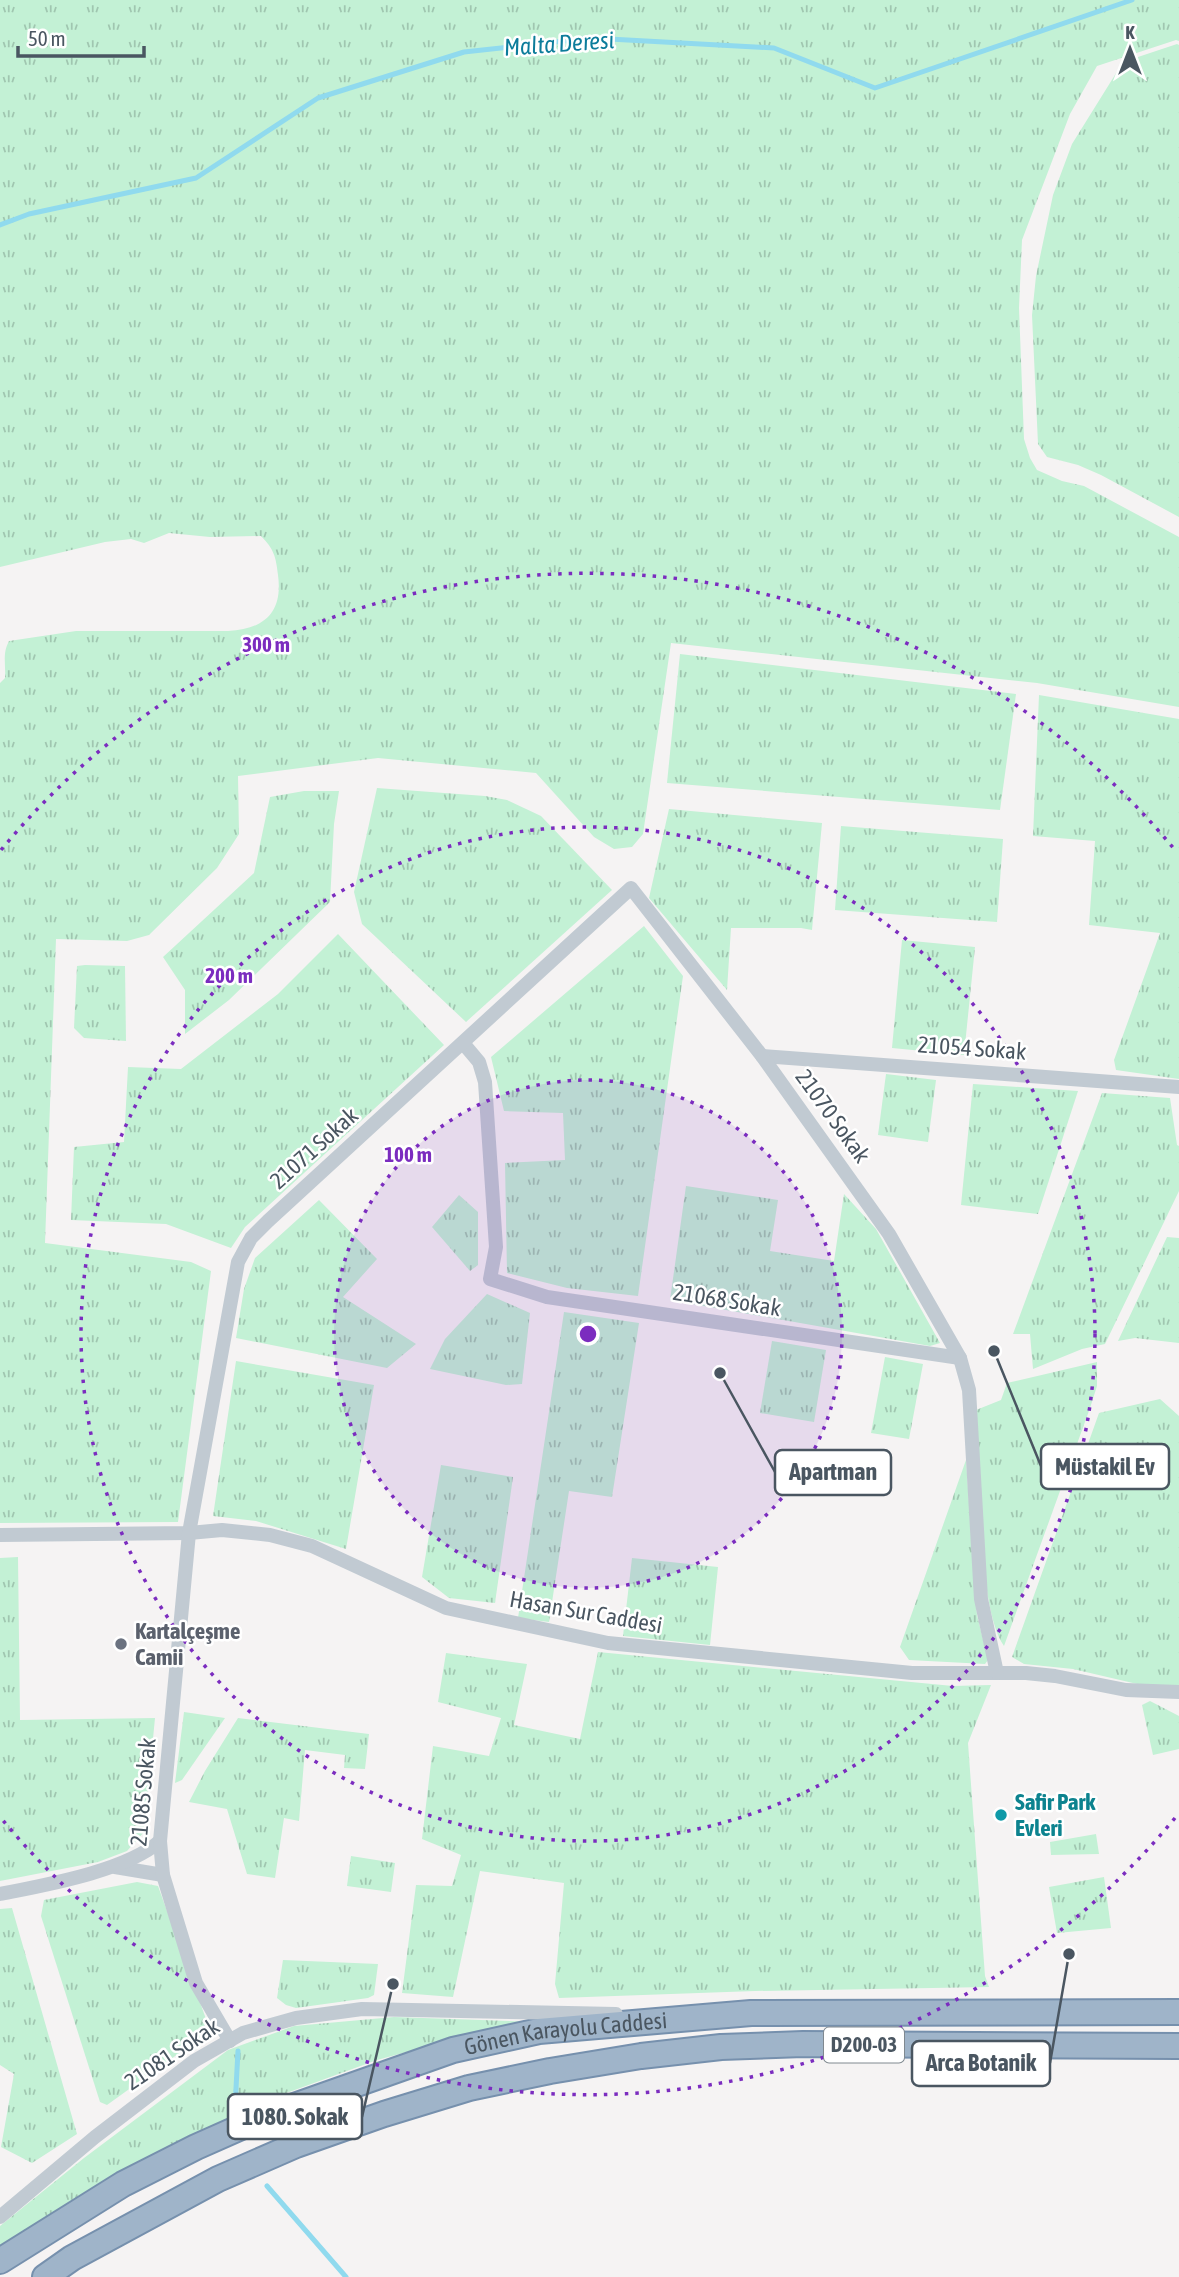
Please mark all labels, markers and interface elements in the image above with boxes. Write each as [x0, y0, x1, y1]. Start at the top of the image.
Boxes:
scale bar [18, 14, 144, 58]
north arrow [1095, 14, 1165, 84]
text: K [1125, 21, 1135, 43]
text: 50 m [28, 26, 66, 50]
water label: Malta Deresi [503, 26, 615, 61]
text: 300 m [242, 632, 290, 656]
text: 200 m [205, 963, 253, 987]
street label: 21054 Sokak [917, 1031, 1027, 1065]
street label: 21070 Sokak [791, 1064, 875, 1168]
street label: 21071 Sokak [265, 1102, 363, 1194]
text: 100 m [384, 1142, 432, 1166]
street label: 21068 Sokak [671, 1279, 783, 1321]
centre of rings [576, 1322, 600, 1346]
callout: Müstakil Ev [1041, 1444, 1169, 1489]
callout: Apartman [775, 1450, 891, 1495]
text: Müstakil Ev [1055, 1453, 1155, 1480]
text: Apartman [788, 1458, 877, 1485]
street label: Hasan Sur Caddesi [508, 1586, 664, 1638]
place label: Kartalçeşme Camii [135, 1618, 240, 1670]
marker: Kartalçeşme Camii [113, 1636, 129, 1652]
street label: 21085 Sokak [125, 1737, 161, 1847]
place label: Safir Park Evleri [1015, 1789, 1096, 1841]
marker: Safir Park Evleri [993, 1807, 1009, 1823]
street label: Gönen Karayolu Caddesi [462, 2007, 668, 2060]
street label: 21081 Sokak [120, 2013, 224, 2095]
road number: D200-03 [824, 2028, 904, 2062]
callout: Arca Botanik [912, 2041, 1050, 2086]
text: Arca Botanik [925, 2049, 1037, 2076]
callout: 1080. Sokak [228, 2094, 362, 2139]
text: 1080. Sokak [242, 2103, 349, 2130]

